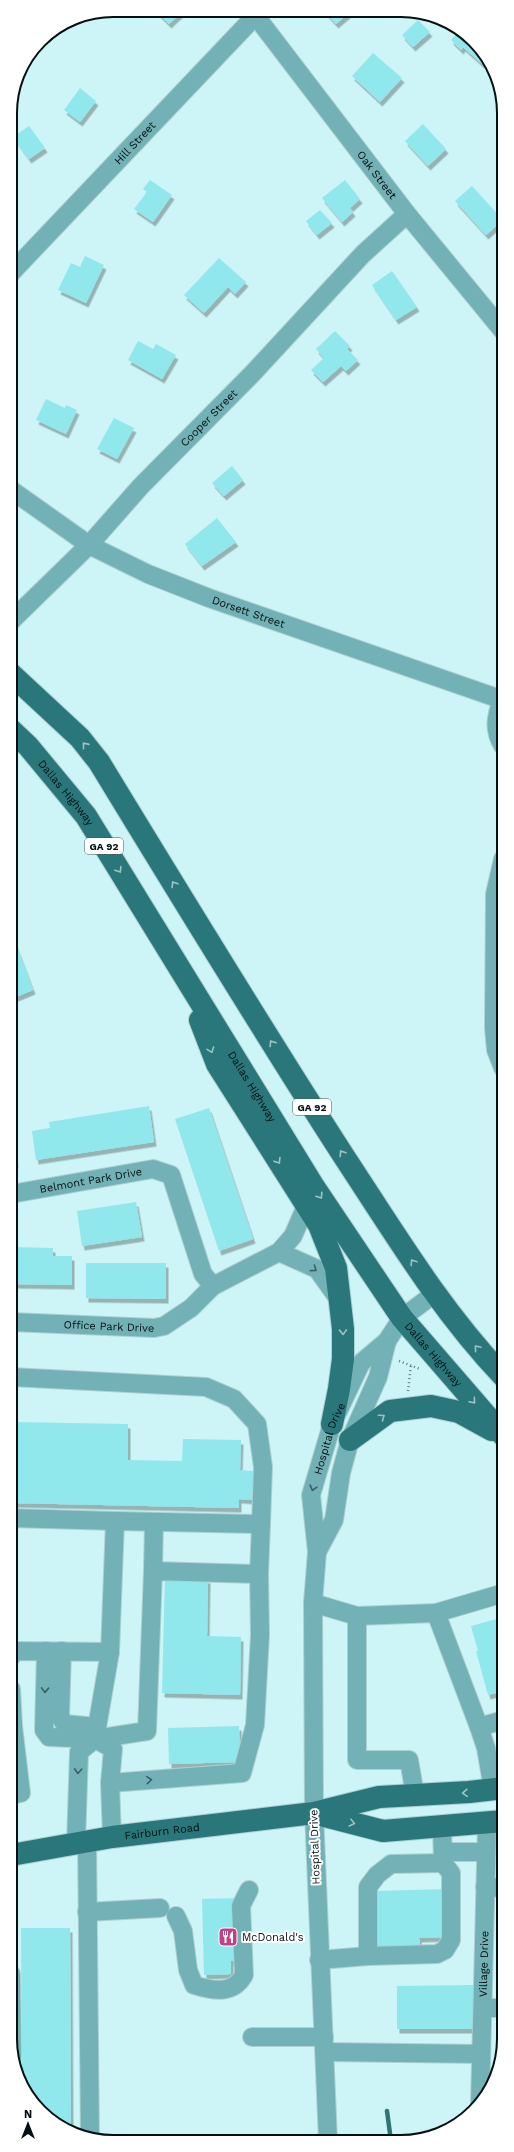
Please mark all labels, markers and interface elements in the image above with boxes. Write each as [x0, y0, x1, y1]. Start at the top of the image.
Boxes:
street label: Hill Street [111, 118, 158, 167]
street label: Oak Street [354, 148, 400, 202]
street label: Cooper Street [178, 386, 240, 449]
street label: Dorsett Street [210, 593, 287, 630]
one-way arrow [83, 743, 90, 750]
street label: Dallas Highway [36, 757, 97, 828]
road number: GA 92 [85, 838, 123, 854]
one-way arrow [115, 866, 122, 873]
one-way arrow [171, 881, 178, 888]
one-way arrow [270, 1040, 277, 1047]
one-way arrow [207, 1046, 215, 1053]
street label: Dallas Highway [225, 1048, 279, 1125]
road number: GA 92 [293, 1099, 331, 1115]
one-way arrow [339, 1150, 347, 1157]
one-way arrow [274, 1157, 281, 1164]
street label: Belmont Park Drive [39, 1165, 143, 1195]
one-way arrow [315, 1192, 323, 1199]
one-way arrow [410, 1259, 418, 1266]
one-way arrow [310, 1264, 317, 1271]
street label: Office Park Drive [63, 1318, 155, 1335]
street label: Dallas Highway [402, 1319, 465, 1389]
one-way arrow [338, 1329, 347, 1335]
one-way arrow [475, 1345, 482, 1353]
one-way arrow [469, 1396, 476, 1404]
street label: Hospital Drive [311, 1401, 348, 1476]
one-way arrow [378, 1414, 385, 1422]
one-way arrow [310, 1485, 318, 1491]
one-way arrow [41, 1687, 49, 1693]
one-way arrow [74, 1767, 83, 1774]
one-way arrow [146, 1776, 152, 1785]
one-way arrow [462, 1788, 468, 1797]
street label: Hospital Drive [307, 1809, 323, 1885]
one-way arrow [349, 1818, 355, 1826]
street label: Fairburn Road [124, 1820, 200, 1842]
restaurant icon: McDonald's [217, 1926, 239, 1948]
place label: McDonald's [242, 1931, 304, 1944]
street label: Village Drive [476, 1931, 491, 1997]
north arrow [8, 2104, 48, 2144]
text: N [24, 2108, 32, 2121]

